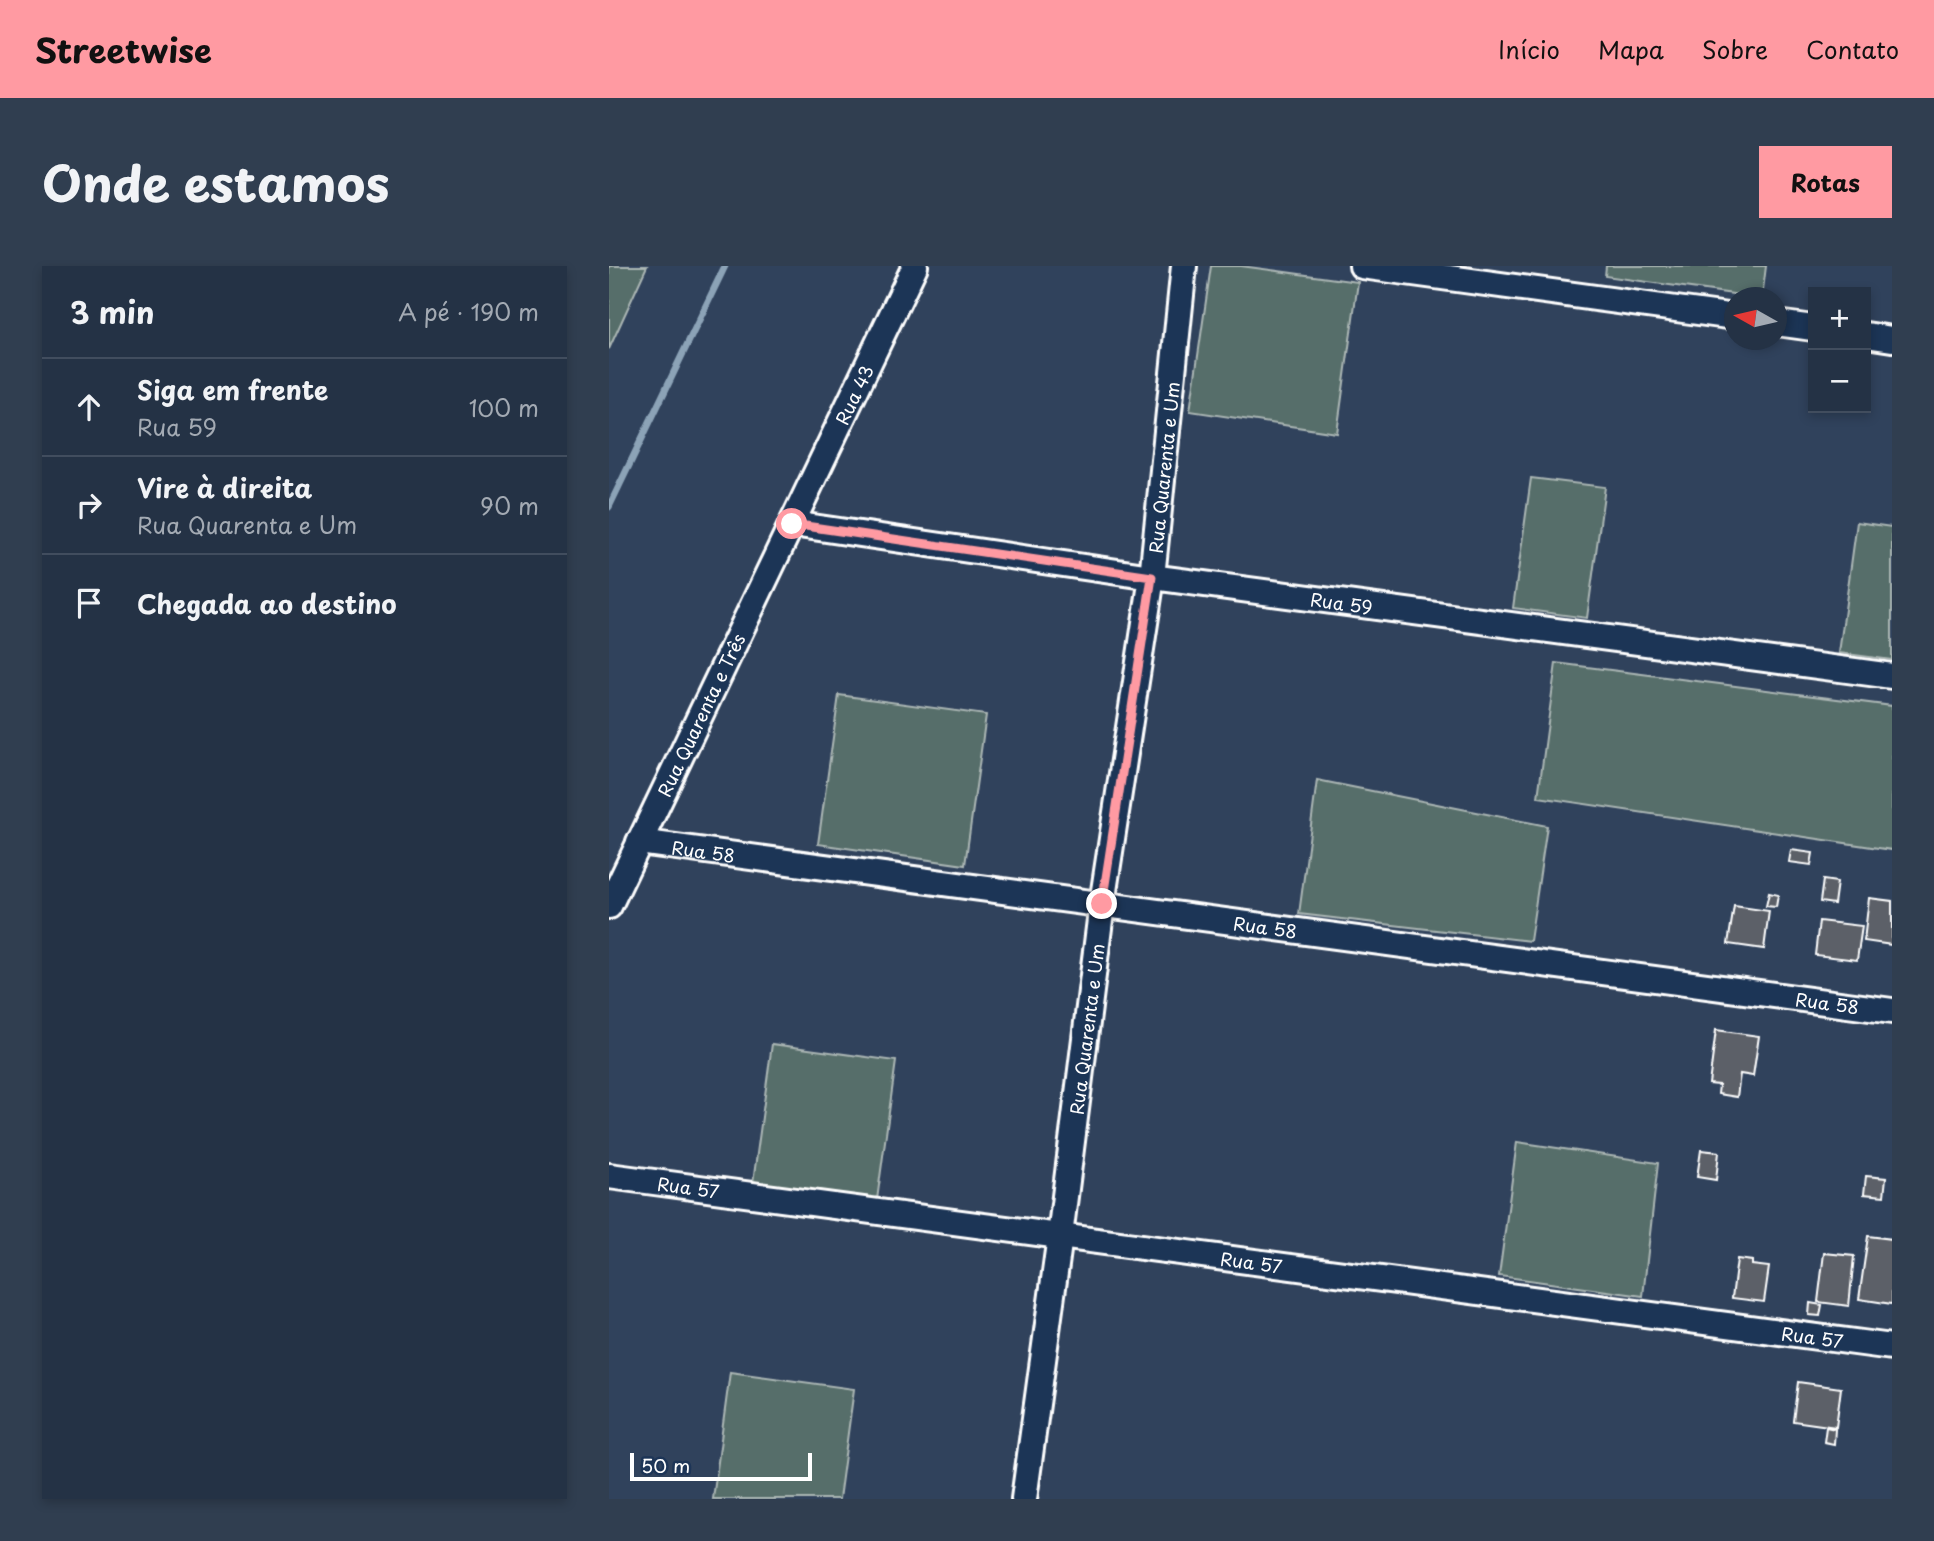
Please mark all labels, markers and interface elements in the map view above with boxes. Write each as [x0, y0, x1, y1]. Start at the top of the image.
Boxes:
text: Streetwise [35, 24, 212, 74]
text: Início [1498, 31, 1560, 67]
text: Mapa [1598, 31, 1664, 67]
text: Sobre [1702, 31, 1768, 67]
text: Contato [1806, 31, 1899, 67]
text: Onde estamos [42, 145, 389, 219]
button: Rotas [1759, 146, 1892, 218]
north arrow [1724, 287, 1787, 350]
map controls [1808, 287, 1871, 413]
button: + [1808, 287, 1871, 350]
text: 3 min [70, 289, 155, 334]
text: A pé · 190 m [398, 294, 539, 329]
button: − [1808, 350, 1871, 413]
street label: Rua 43 [828, 360, 879, 429]
text: Siga em frente [137, 370, 328, 409]
street label: Rua Quarenta e Um [1141, 380, 1186, 555]
icon: ahead [70, 388, 108, 426]
text: 100 m [469, 390, 539, 425]
text: Rua 59 [137, 409, 217, 444]
text: Vire à direita [137, 468, 312, 507]
icon: right [70, 486, 108, 524]
text: 90 m [480, 488, 539, 523]
text: Rua Quarenta e Um [137, 507, 357, 542]
route start [776, 508, 807, 539]
icon: arrive [70, 584, 108, 622]
text: Chegada ao destino [137, 584, 396, 623]
street label: Rua 59 [1309, 585, 1374, 620]
street label: Rua Quarenta e Três [650, 629, 751, 801]
street label: Rua 58 [670, 833, 737, 868]
route end [1086, 888, 1117, 919]
street label: Rua 58 [1232, 909, 1299, 944]
street label: Rua Quarenta e Um [1062, 942, 1110, 1116]
street label: Rua 58 [1794, 985, 1861, 1020]
street label: Rua 57 [656, 1169, 721, 1204]
street label: Rua 57 [1219, 1244, 1284, 1279]
street label: Rua 57 [1780, 1319, 1845, 1354]
scale bar [630, 1450, 812, 1482]
text: 50 m [641, 1451, 690, 1479]

